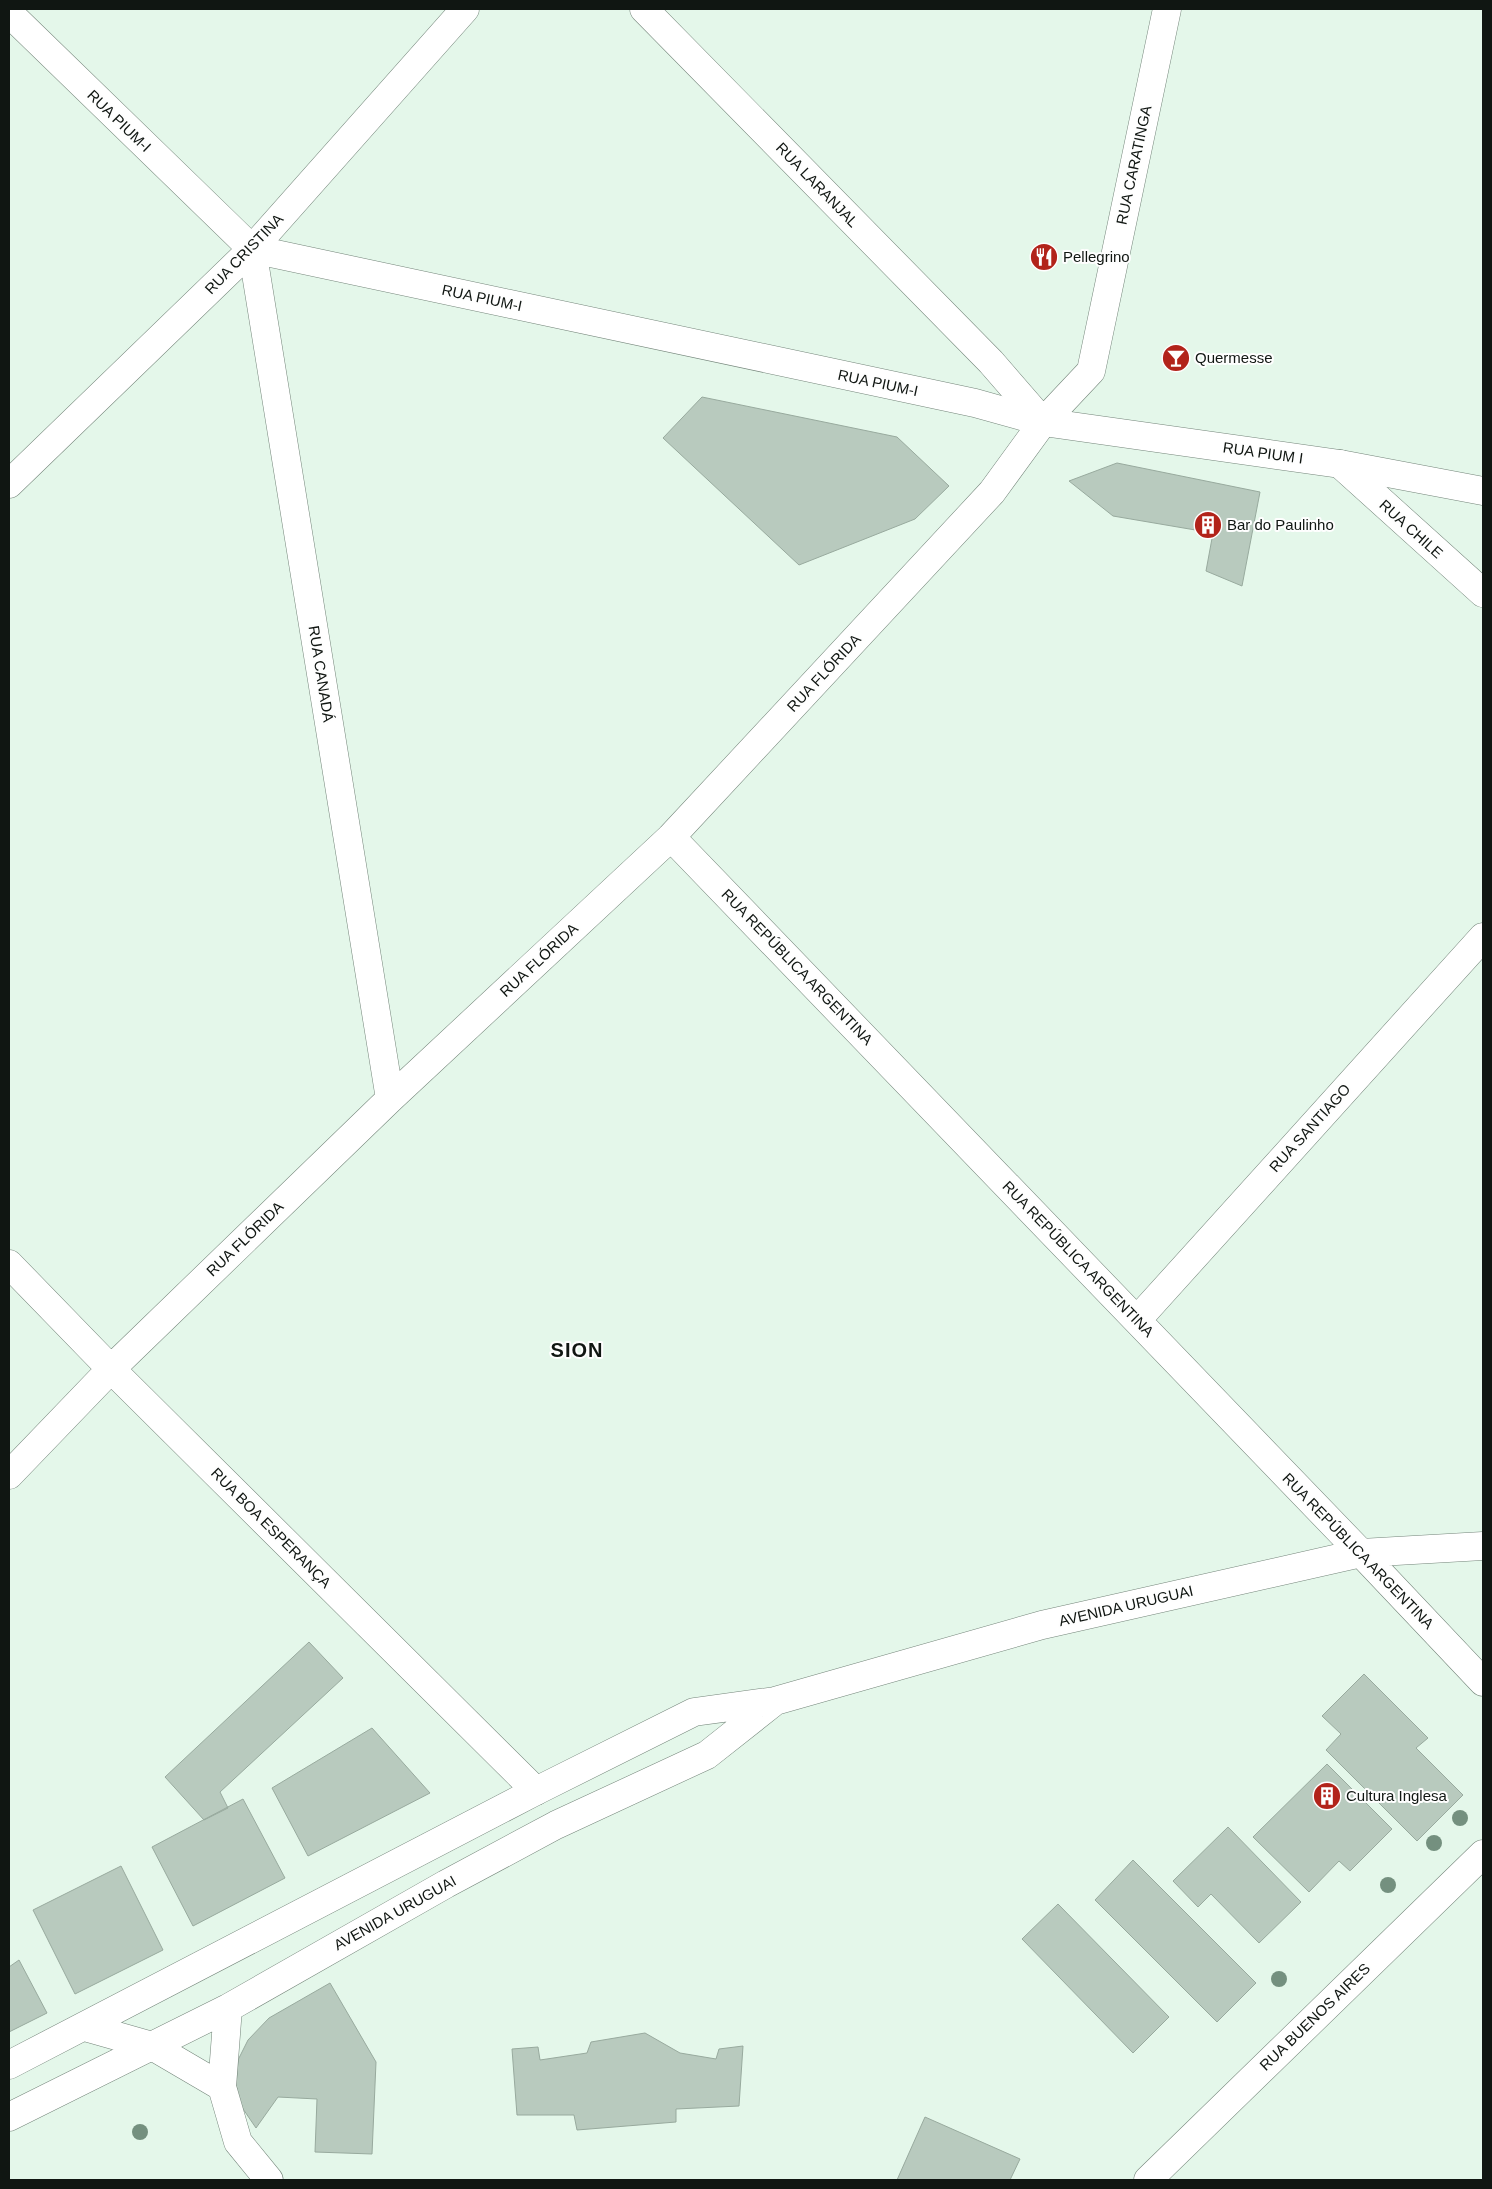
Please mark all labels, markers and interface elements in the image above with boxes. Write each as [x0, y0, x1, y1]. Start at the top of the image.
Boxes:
street label: RUA PIUM-I [84, 86, 155, 155]
street label: RUA CARATINGA [1113, 104, 1154, 226]
street label: RUA LARANJAL [773, 139, 862, 230]
street label: RUA CRISTINA [201, 210, 286, 297]
restaurant icon: Pellegrino [1029, 242, 1059, 272]
place label: Pellegrino [1063, 248, 1130, 265]
street label: RUA PIUM-I [440, 281, 524, 314]
bar icon: Quermesse [1161, 343, 1191, 373]
place label: Quermesse [1195, 349, 1273, 366]
street label: RUA PIUM-I [836, 366, 920, 399]
street label: RUA PIUM I [1222, 438, 1304, 467]
street label: RUA CHILE [1376, 496, 1446, 561]
building icon: Bar do Paulinho [1193, 510, 1223, 540]
place label: Bar do Paulinho [1227, 516, 1334, 533]
street label: RUA CANADÁ [305, 624, 338, 723]
street label: RUA FLÓRIDA [783, 630, 864, 715]
street label: RUA REPÚBLICA ARGENTINA [718, 885, 876, 1048]
street label: RUA FLÓRIDA [496, 919, 581, 1000]
street label: RUA SANTIAGO [1266, 1080, 1354, 1175]
street label: RUA REPÚBLICA ARGENTINA [999, 1177, 1157, 1340]
street label: RUA FLÓRIDA [203, 1198, 287, 1279]
district label: SION [551, 1339, 603, 1361]
street label: RUA BOA ESPERANÇA [208, 1464, 335, 1591]
street label: RUA REPÚBLICA ARGENTINA [1279, 1469, 1437, 1632]
street label: AVENIDA URUGUAI [1057, 1582, 1195, 1629]
building icon: Cultura Inglesa [1312, 1781, 1342, 1811]
place label: Cultura Inglesa [1346, 1787, 1448, 1804]
street label: AVENIDA URUGUAI [331, 1872, 459, 1953]
street label: RUA BUENOS AIRES [1256, 1960, 1373, 2074]

